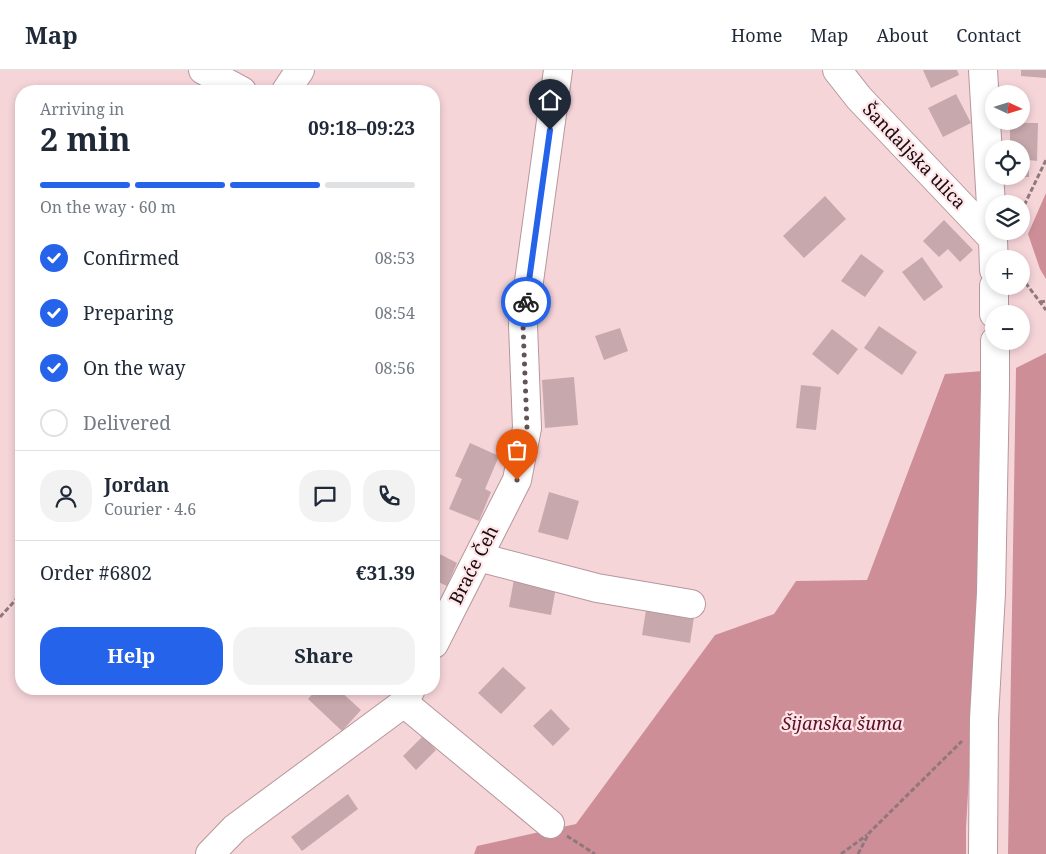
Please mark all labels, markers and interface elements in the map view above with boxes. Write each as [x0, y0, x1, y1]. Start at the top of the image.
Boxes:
text: Map [25, 18, 78, 51]
text: Home [731, 23, 782, 47]
text: Map [810, 23, 848, 47]
text: About [876, 23, 928, 47]
text: Contact [956, 23, 1021, 47]
pin [529, 79, 571, 130]
north arrow [985, 85, 1030, 130]
map controls [985, 85, 1030, 350]
icon: home [536, 86, 564, 114]
street label: Šandaljska ulica [858, 97, 972, 214]
text: Arriving in [40, 98, 124, 120]
text: 09:18–09:23 [308, 115, 415, 141]
text: 2 min [40, 117, 131, 160]
button: locate [985, 140, 1030, 185]
button: layers [985, 195, 1030, 240]
text: On the way · 60 m [40, 196, 176, 218]
icon: check [40, 244, 68, 272]
text: Confirmed [83, 245, 179, 271]
text: 08:53 [375, 247, 415, 269]
button: + [985, 250, 1030, 295]
courier [501, 277, 551, 327]
icon: bike [512, 288, 540, 316]
icon: check [40, 299, 68, 327]
text: Preparing [83, 300, 173, 326]
text: 08:54 [375, 302, 415, 324]
button: − [985, 305, 1030, 350]
icon: check [40, 354, 68, 382]
text: On the way [83, 355, 186, 381]
text: 08:56 [375, 357, 415, 379]
text: Delivered [83, 410, 171, 436]
pin [496, 429, 538, 480]
icon: bag [503, 436, 531, 464]
button: person [40, 470, 92, 522]
button: chat [299, 470, 351, 522]
button: phone [363, 470, 415, 522]
text: Jordan [104, 472, 170, 498]
text: Courier · 4.6 [104, 498, 196, 520]
street label: Braće Čeh [443, 521, 503, 608]
text: Order #6802 [40, 560, 152, 586]
text: €31.39 [356, 560, 415, 586]
button: Help [40, 627, 223, 685]
button: Share [233, 627, 415, 685]
park label: Šijanska šuma [781, 711, 903, 735]

